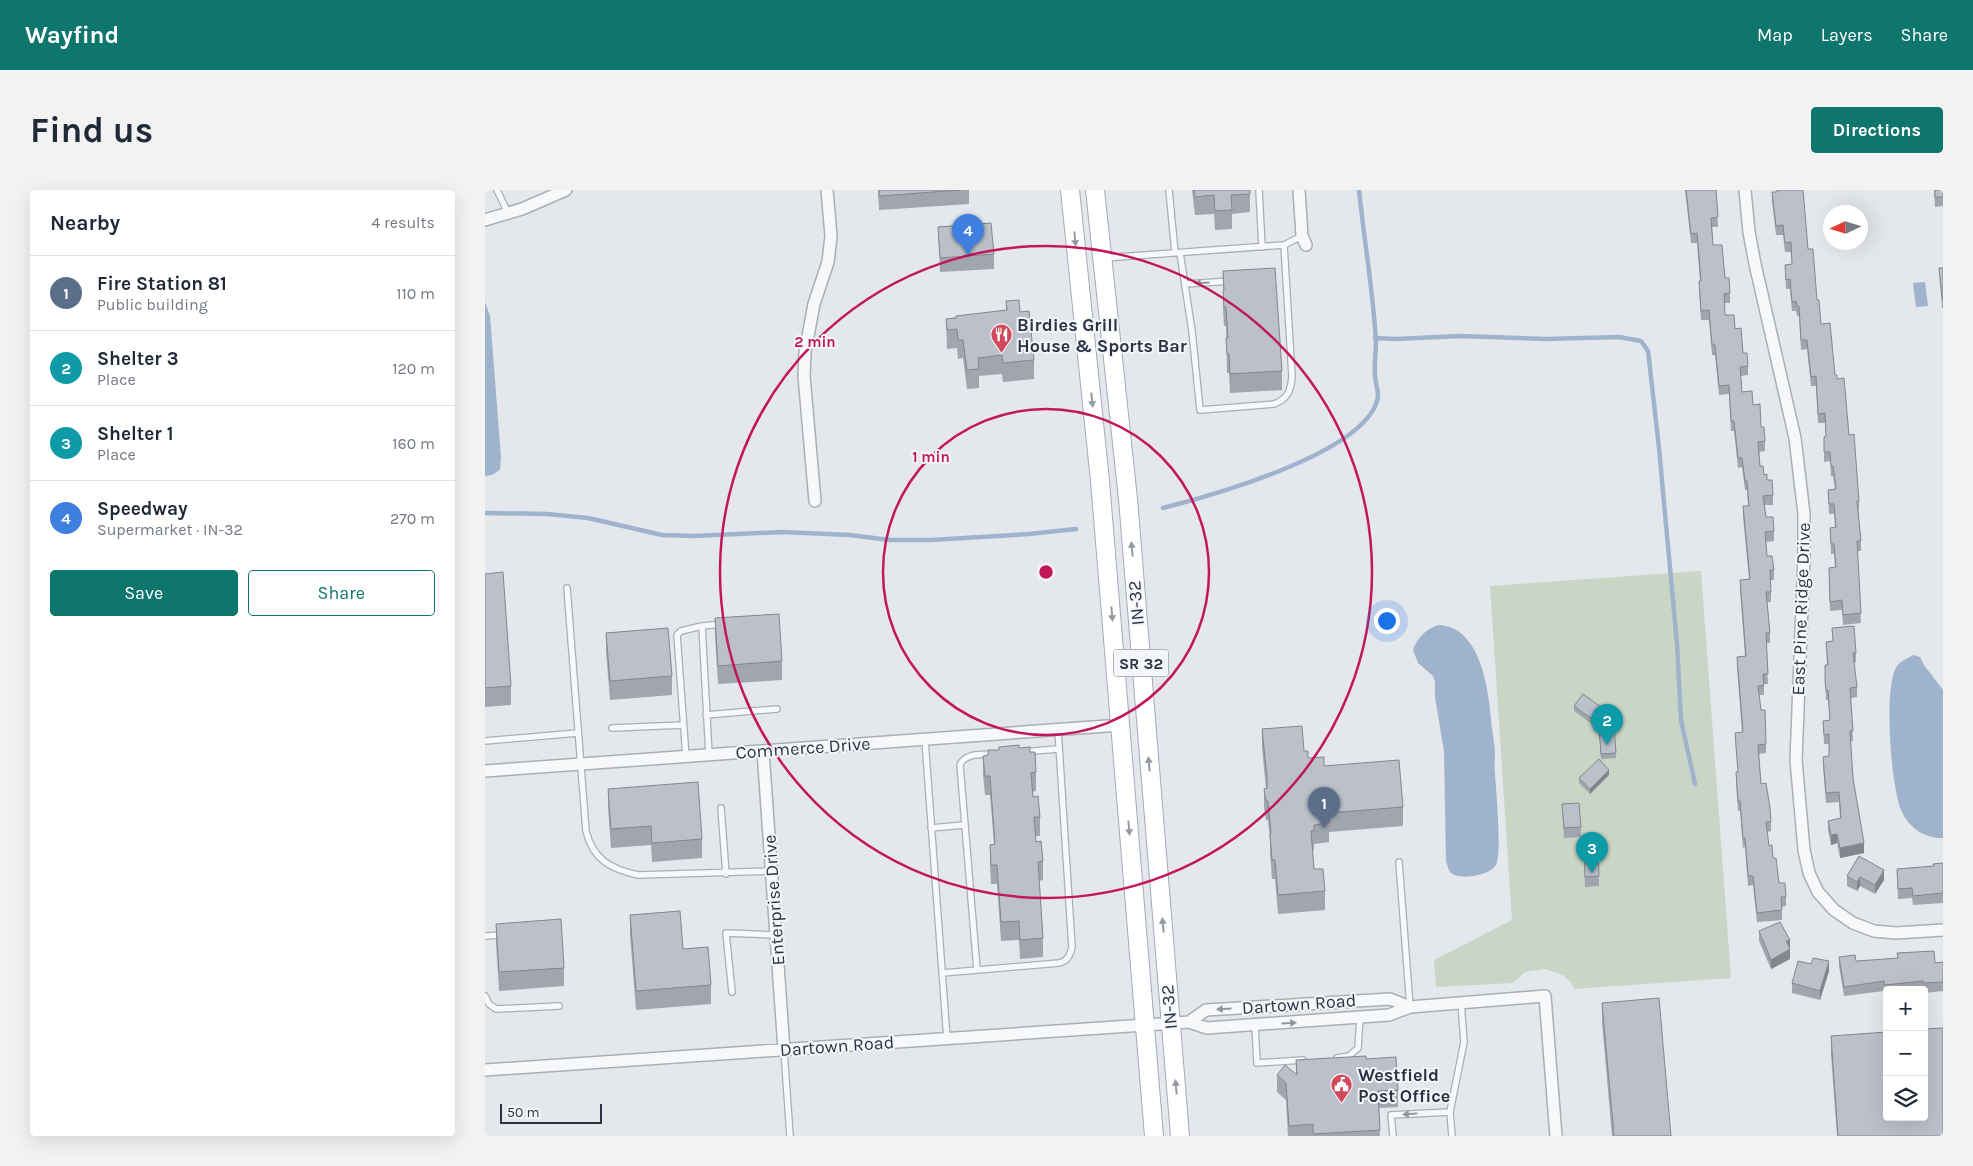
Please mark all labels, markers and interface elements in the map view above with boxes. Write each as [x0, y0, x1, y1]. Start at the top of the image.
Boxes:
text: Wayfind [25, 21, 119, 49]
text: Map [1757, 24, 1793, 46]
text: Layers [1821, 24, 1873, 46]
text: Share [1901, 24, 1948, 46]
button: Directions [1811, 107, 1943, 153]
text: Find us [30, 110, 153, 151]
north arrow [1823, 205, 1868, 250]
text: Nearby [50, 211, 120, 235]
text: 4 results [371, 213, 435, 232]
pin: 4 [952, 214, 984, 255]
one-way arrow [1071, 231, 1079, 247]
text: Fire Station 81 [97, 273, 227, 295]
one-way arrow [1194, 280, 1210, 288]
text: 1 [63, 284, 69, 303]
text: 110 m [396, 284, 435, 303]
text: Public building [97, 295, 208, 314]
place label: Birdies Grill House & Sports Bar [1017, 314, 1187, 357]
restaurant icon: Birdies Grill House & Sports Bar [989, 323, 1013, 354]
text: 2 min [794, 333, 836, 351]
text: Shelter 3 [97, 348, 178, 370]
text: 2 [61, 359, 71, 378]
text: 120 m [392, 359, 435, 378]
text: Place [97, 370, 136, 389]
one-way arrow [1088, 392, 1096, 408]
text: Shelter 1 [97, 423, 173, 445]
text: 3 [61, 434, 71, 453]
text: 160 m [392, 434, 435, 453]
text: Place [97, 445, 136, 464]
text: 1 min [912, 448, 950, 466]
text: Speedway [97, 498, 188, 520]
text: 4 [61, 509, 71, 528]
text: 270 m [390, 509, 435, 528]
text: Supermarket · IN-32 [97, 520, 243, 539]
street label: East Pine Ridge Drive [1787, 522, 1815, 696]
one-way arrow [1128, 541, 1136, 557]
centre of rings [1037, 563, 1055, 581]
button: Save [50, 570, 238, 616]
button: Share [248, 570, 435, 616]
street label: IN-32 [1123, 580, 1149, 626]
one-way arrow [1108, 606, 1116, 622]
your location [1374, 608, 1400, 634]
road number: SR 32 [1113, 649, 1169, 676]
pin: 2 [1591, 704, 1623, 745]
street label: Commerce Drive [735, 732, 871, 764]
one-way arrow [1145, 755, 1153, 771]
pin: 1 [1308, 787, 1340, 828]
one-way arrow [1126, 821, 1134, 837]
pin: 3 [1576, 832, 1608, 873]
street label: Enterprise Drive [758, 834, 790, 966]
one-way arrow [1158, 917, 1166, 933]
street label: IN-32 [1156, 984, 1182, 1030]
map controls [1883, 986, 1928, 1121]
button: + [1883, 986, 1928, 1031]
street label: Dartown Road [1241, 989, 1357, 1019]
one-way arrow [1215, 1005, 1231, 1013]
one-way arrow [1282, 1018, 1298, 1026]
street label: Dartown Road [779, 1031, 895, 1061]
button: − [1883, 1031, 1928, 1076]
place label: Westfield Post Office [1358, 1064, 1450, 1107]
public building icon: Westfield Post Office [1330, 1073, 1354, 1104]
button: layers [1883, 1076, 1928, 1121]
one-way arrow [1172, 1079, 1180, 1095]
scale bar [500, 1101, 603, 1124]
text: 50 m [507, 1104, 540, 1121]
one-way arrow [1402, 1110, 1418, 1118]

